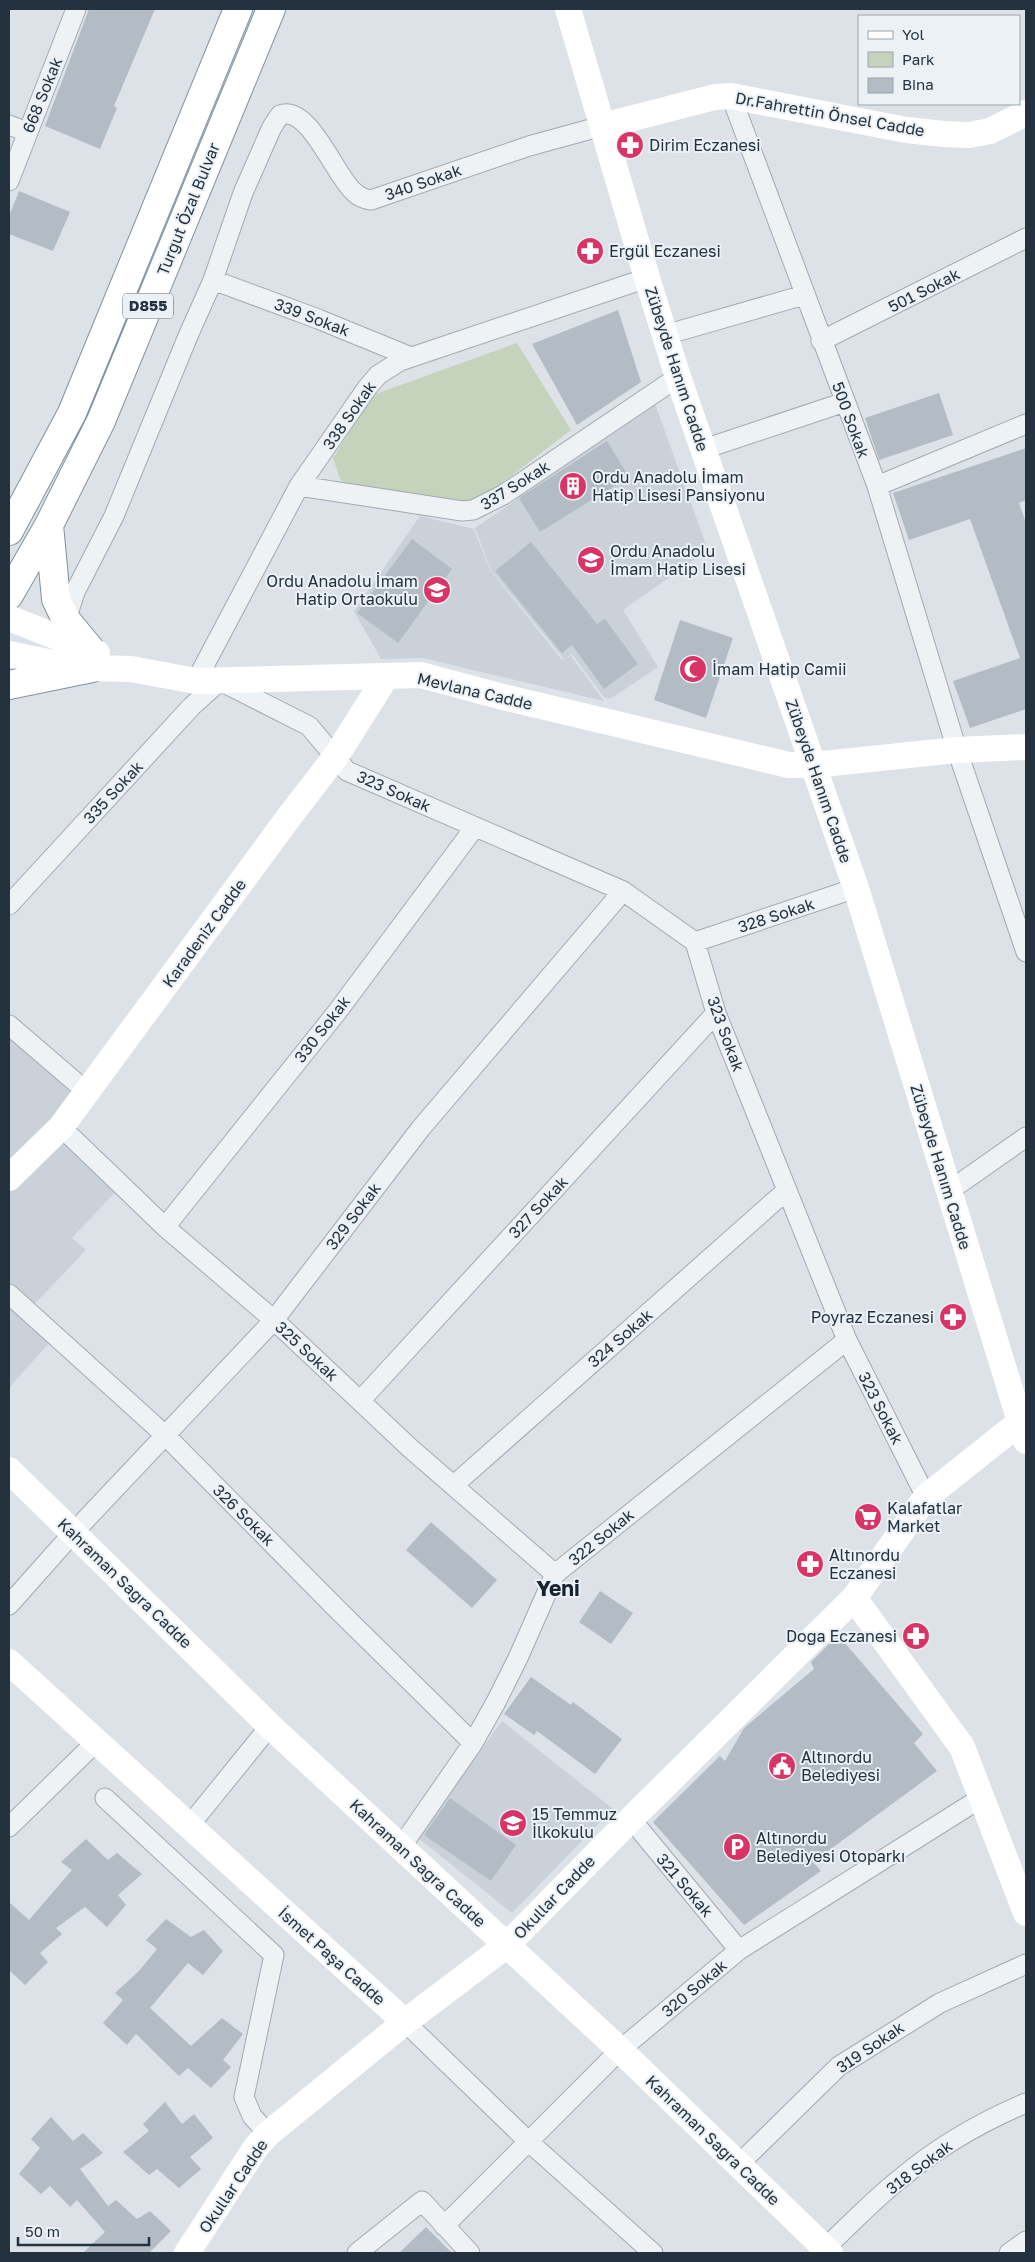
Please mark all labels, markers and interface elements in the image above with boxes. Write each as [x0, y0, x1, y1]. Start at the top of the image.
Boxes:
legend [858, 15, 1020, 105]
text: Yol [902, 25, 924, 43]
text: Park [902, 50, 935, 68]
street label: 668 Sokak [18, 54, 66, 136]
text: Bina [902, 75, 934, 93]
street label: Dr.Fahrettin Önsel Cadde [734, 87, 926, 141]
pharmacy icon: Dirim Eczanesi [615, 130, 645, 160]
place label: Dirim Eczanesi [649, 135, 761, 155]
street label: Turgut Özal Bulvar [152, 140, 224, 278]
street label: 340 Sokak [382, 160, 464, 204]
pharmacy icon: Ergül Eczanesi [575, 236, 605, 266]
place label: Ergül Eczanesi [609, 241, 721, 261]
street label: 501 Sokak [885, 263, 963, 317]
street label: Zübeyde Hanım Cadde [641, 284, 713, 454]
street label: 339 Sokak [271, 293, 353, 341]
road number: D855 [123, 294, 173, 318]
street label: 338 Sokak [318, 377, 380, 453]
street label: 500 Sokak [828, 379, 874, 461]
street label: 337 Sokak [477, 456, 553, 514]
place label: Ordu Anadolu İmam Hatip Lisesi Pansiyonu [592, 467, 765, 505]
building icon: Ordu Anadolu İmam Hatip Lisesi Pansiyonu [558, 471, 588, 501]
place label: Ordu Anadolu İmam Hatip Lisesi [610, 541, 746, 579]
school or university icon: Ordu Anadolu İmam Hatip Lisesi [576, 545, 606, 575]
place label: Ordu Anadolu İmam Hatip Ortaokulu [266, 571, 418, 609]
school or university icon: Ordu Anadolu İmam Hatip Ortaokulu [422, 575, 452, 605]
mosque icon: İmam Hatip Camii [678, 654, 708, 684]
place label: İmam Hatip Camii [712, 659, 847, 679]
street label: Mevlana Cadde [415, 668, 535, 714]
street label: Zübeyde Hanım Cadde [782, 696, 856, 866]
street label: 335 Sokak [79, 756, 147, 828]
street label: 323 Sokak [354, 766, 434, 816]
street label: Karadeniz Cadde [158, 875, 250, 991]
street label: 328 Sokak [735, 893, 817, 937]
street label: 330 Sokak [290, 992, 354, 1066]
street label: 323 Sokak [703, 994, 749, 1074]
street label: Zübeyde Hanım Cadde [906, 1082, 976, 1252]
street label: 327 Sokak [504, 1172, 572, 1242]
street label: 329 Sokak [321, 1178, 385, 1254]
pharmacy icon: Poyraz Eczanesi [938, 1302, 968, 1332]
street label: 324 Sokak [584, 1304, 656, 1372]
place label: Poyraz Eczanesi [811, 1307, 934, 1327]
street label: 325 Sokak [271, 1317, 343, 1385]
street label: 323 Sokak [854, 1368, 908, 1448]
street label: 326 Sokak [209, 1480, 279, 1550]
place label: Kalafatlar Market [887, 1498, 962, 1536]
supermarket icon: Kalafatlar Market [853, 1502, 883, 1532]
street label: 322 Sokak [564, 1504, 638, 1570]
street label: Kahraman Sağra Cadde [54, 1514, 196, 1652]
place label: Altınordu Eczanesi [829, 1545, 900, 1583]
pharmacy icon: Altınordu Eczanesi [795, 1549, 825, 1579]
district label: Yeni [536, 1575, 580, 1601]
pharmacy icon: Doğa Eczanesi [901, 1621, 931, 1651]
place label: Doğa Eczanesi [786, 1626, 897, 1646]
place label: Altınordu Belediyesi [801, 1747, 880, 1785]
public building icon: Altınordu Belediyesi [767, 1751, 797, 1781]
street label: Kahraman Sağra Cadde [346, 1795, 490, 1931]
place label: 15 Temmuz İlkokulu [532, 1804, 617, 1842]
school or university icon: 15 Temmuz İlkokulu [498, 1808, 528, 1838]
place label: Altınordu Belediyesi Otoparkı [756, 1828, 905, 1866]
parking icon: Altınordu Belediyesi Otoparkı [722, 1832, 752, 1862]
street label: 321 Sokak [653, 1849, 717, 1921]
street label: Okullar Cadde [509, 1851, 599, 1943]
street label: İsmet Paşa Cadde [274, 1903, 390, 2009]
street label: 320 Sokak [657, 1955, 731, 2021]
street label: 319 Sokak [832, 2017, 908, 2077]
street label: Kahraman Sağra Cadde [642, 2071, 784, 2209]
street label: Okullar Cadde [194, 2135, 272, 2237]
street label: 318 Sokak [882, 2136, 956, 2198]
scale bar [18, 2214, 149, 2246]
text: 50 m [25, 2222, 60, 2240]

